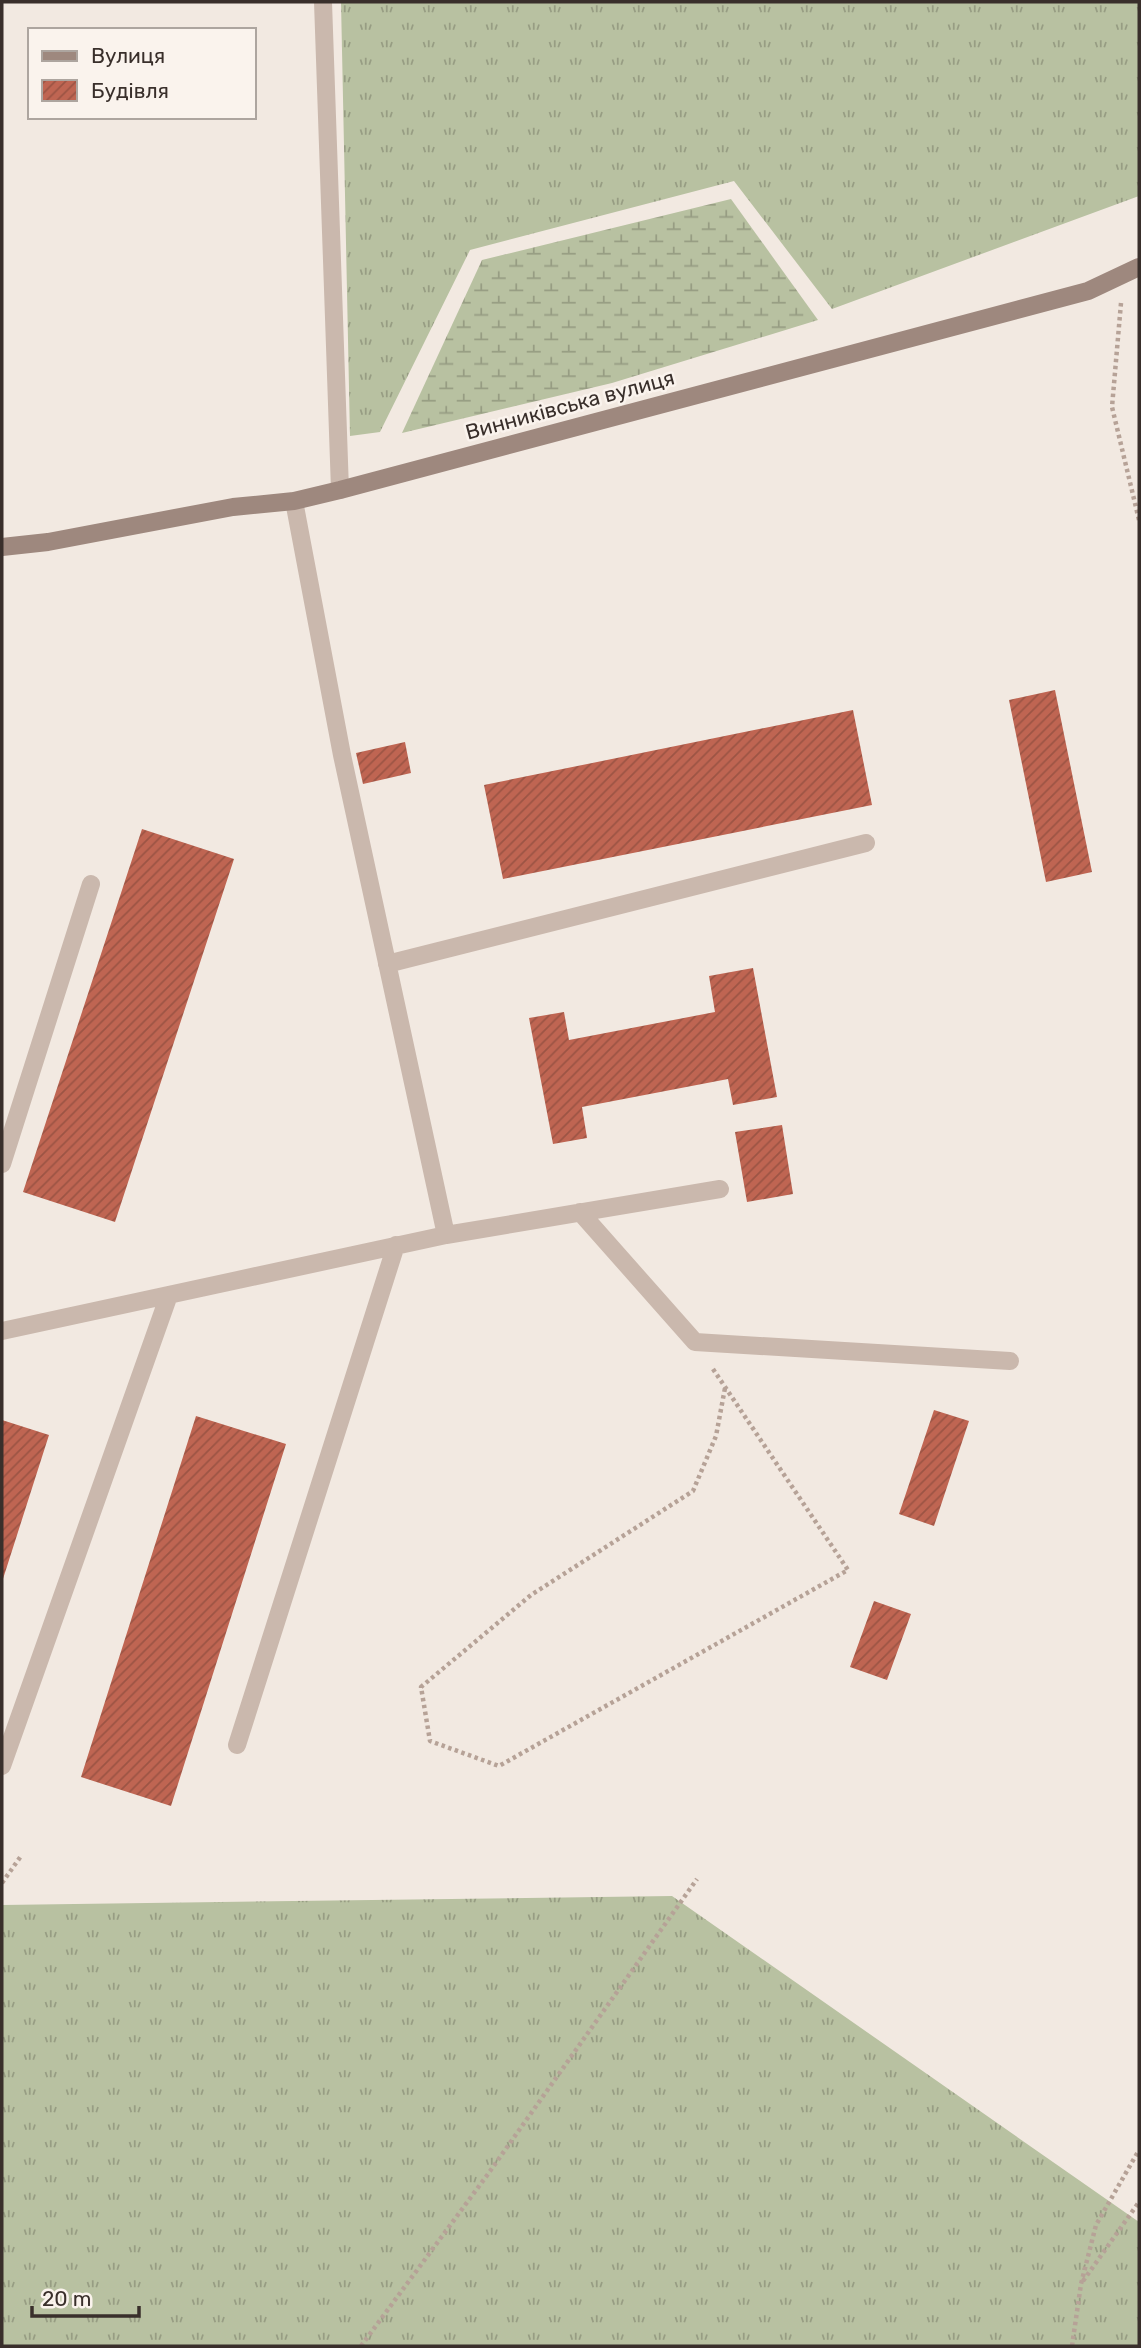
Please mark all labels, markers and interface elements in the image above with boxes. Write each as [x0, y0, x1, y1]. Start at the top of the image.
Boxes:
legend [28, 28, 256, 119]
text: Вулиця [91, 43, 165, 68]
text: Будівля [91, 78, 169, 103]
street label: Винниківська вулиця [463, 365, 677, 444]
scale bar [32, 2274, 138, 2318]
text: 20 m [42, 2286, 91, 2311]

